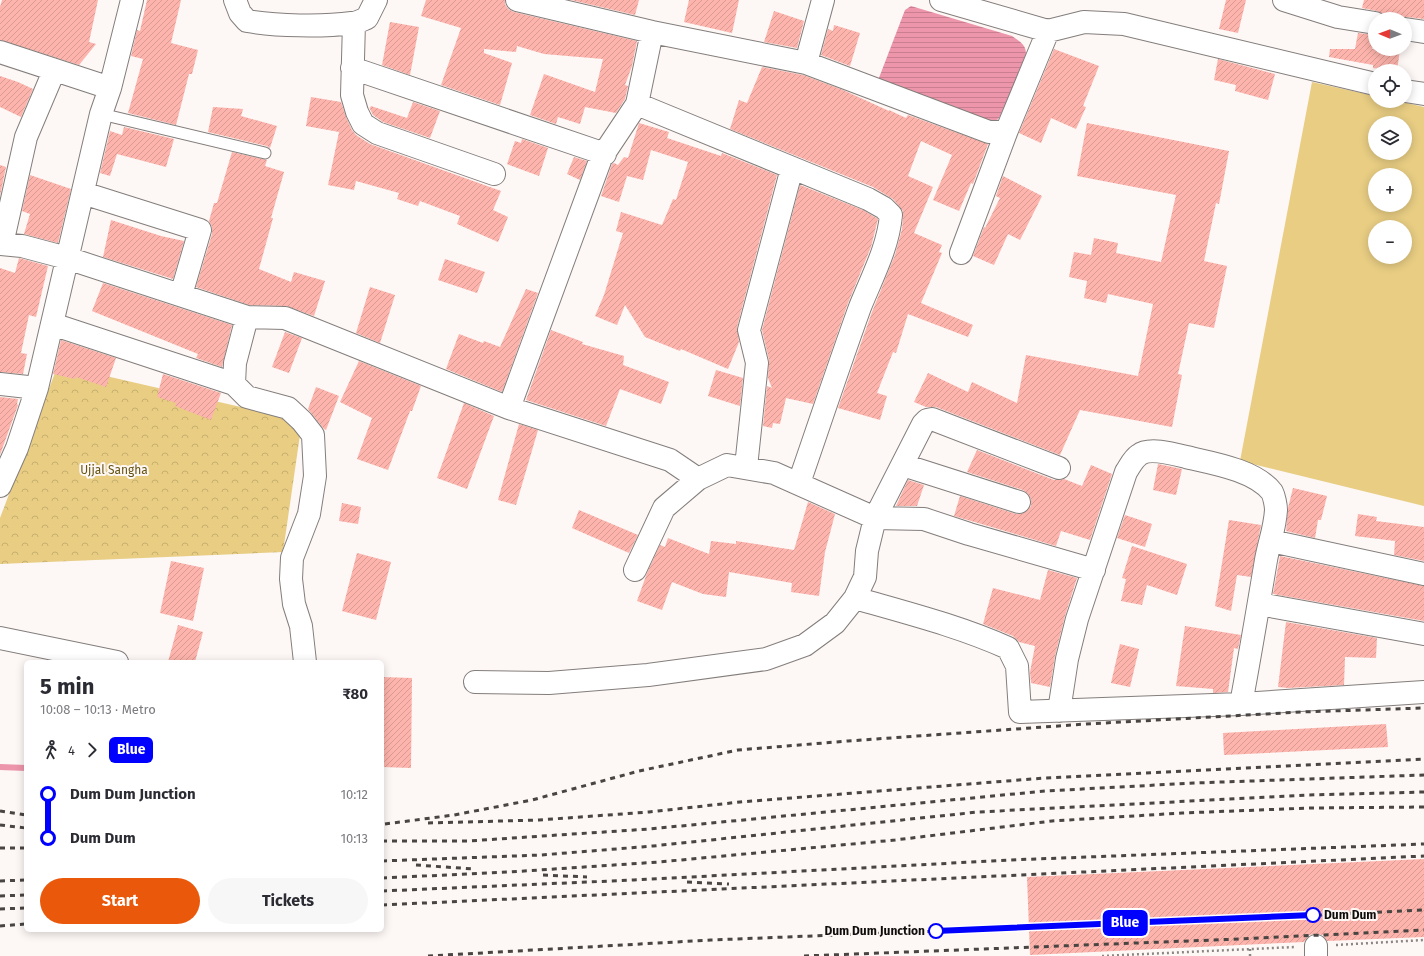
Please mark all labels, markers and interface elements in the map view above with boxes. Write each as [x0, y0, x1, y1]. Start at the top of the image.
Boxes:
north arrow [1368, 12, 1412, 56]
map controls [1368, 12, 1412, 264]
button: locate [1368, 64, 1412, 108]
button: layers [1368, 116, 1412, 160]
button: + [1368, 168, 1412, 212]
button: − [1368, 220, 1412, 264]
park label: Ujjal Sangha [80, 463, 148, 477]
text: 5 min [40, 673, 95, 700]
text: ₹80 [343, 685, 368, 703]
text: 10:08 – 10:13 · Metro [40, 702, 156, 717]
icon: walk [40, 739, 62, 761]
icon: forward [81, 739, 103, 761]
text: Blue [117, 741, 145, 758]
text: 4 [68, 743, 75, 758]
text: Dum Dum Junction [70, 785, 196, 803]
text: 10:12 [340, 787, 368, 802]
text: Dum Dum [70, 829, 136, 847]
text: 10:13 [340, 831, 368, 846]
button: Start [40, 878, 200, 924]
button: Tickets [208, 878, 368, 924]
marker: Dum Dum [1305, 907, 1321, 923]
place label: Dum Dum [1324, 908, 1376, 922]
line badge: Blue [1097, 910, 1153, 936]
text: Blue [1111, 914, 1139, 931]
marker: Dum Dum Junction [928, 923, 944, 939]
place label: Dum Dum Junction [824, 924, 925, 938]

